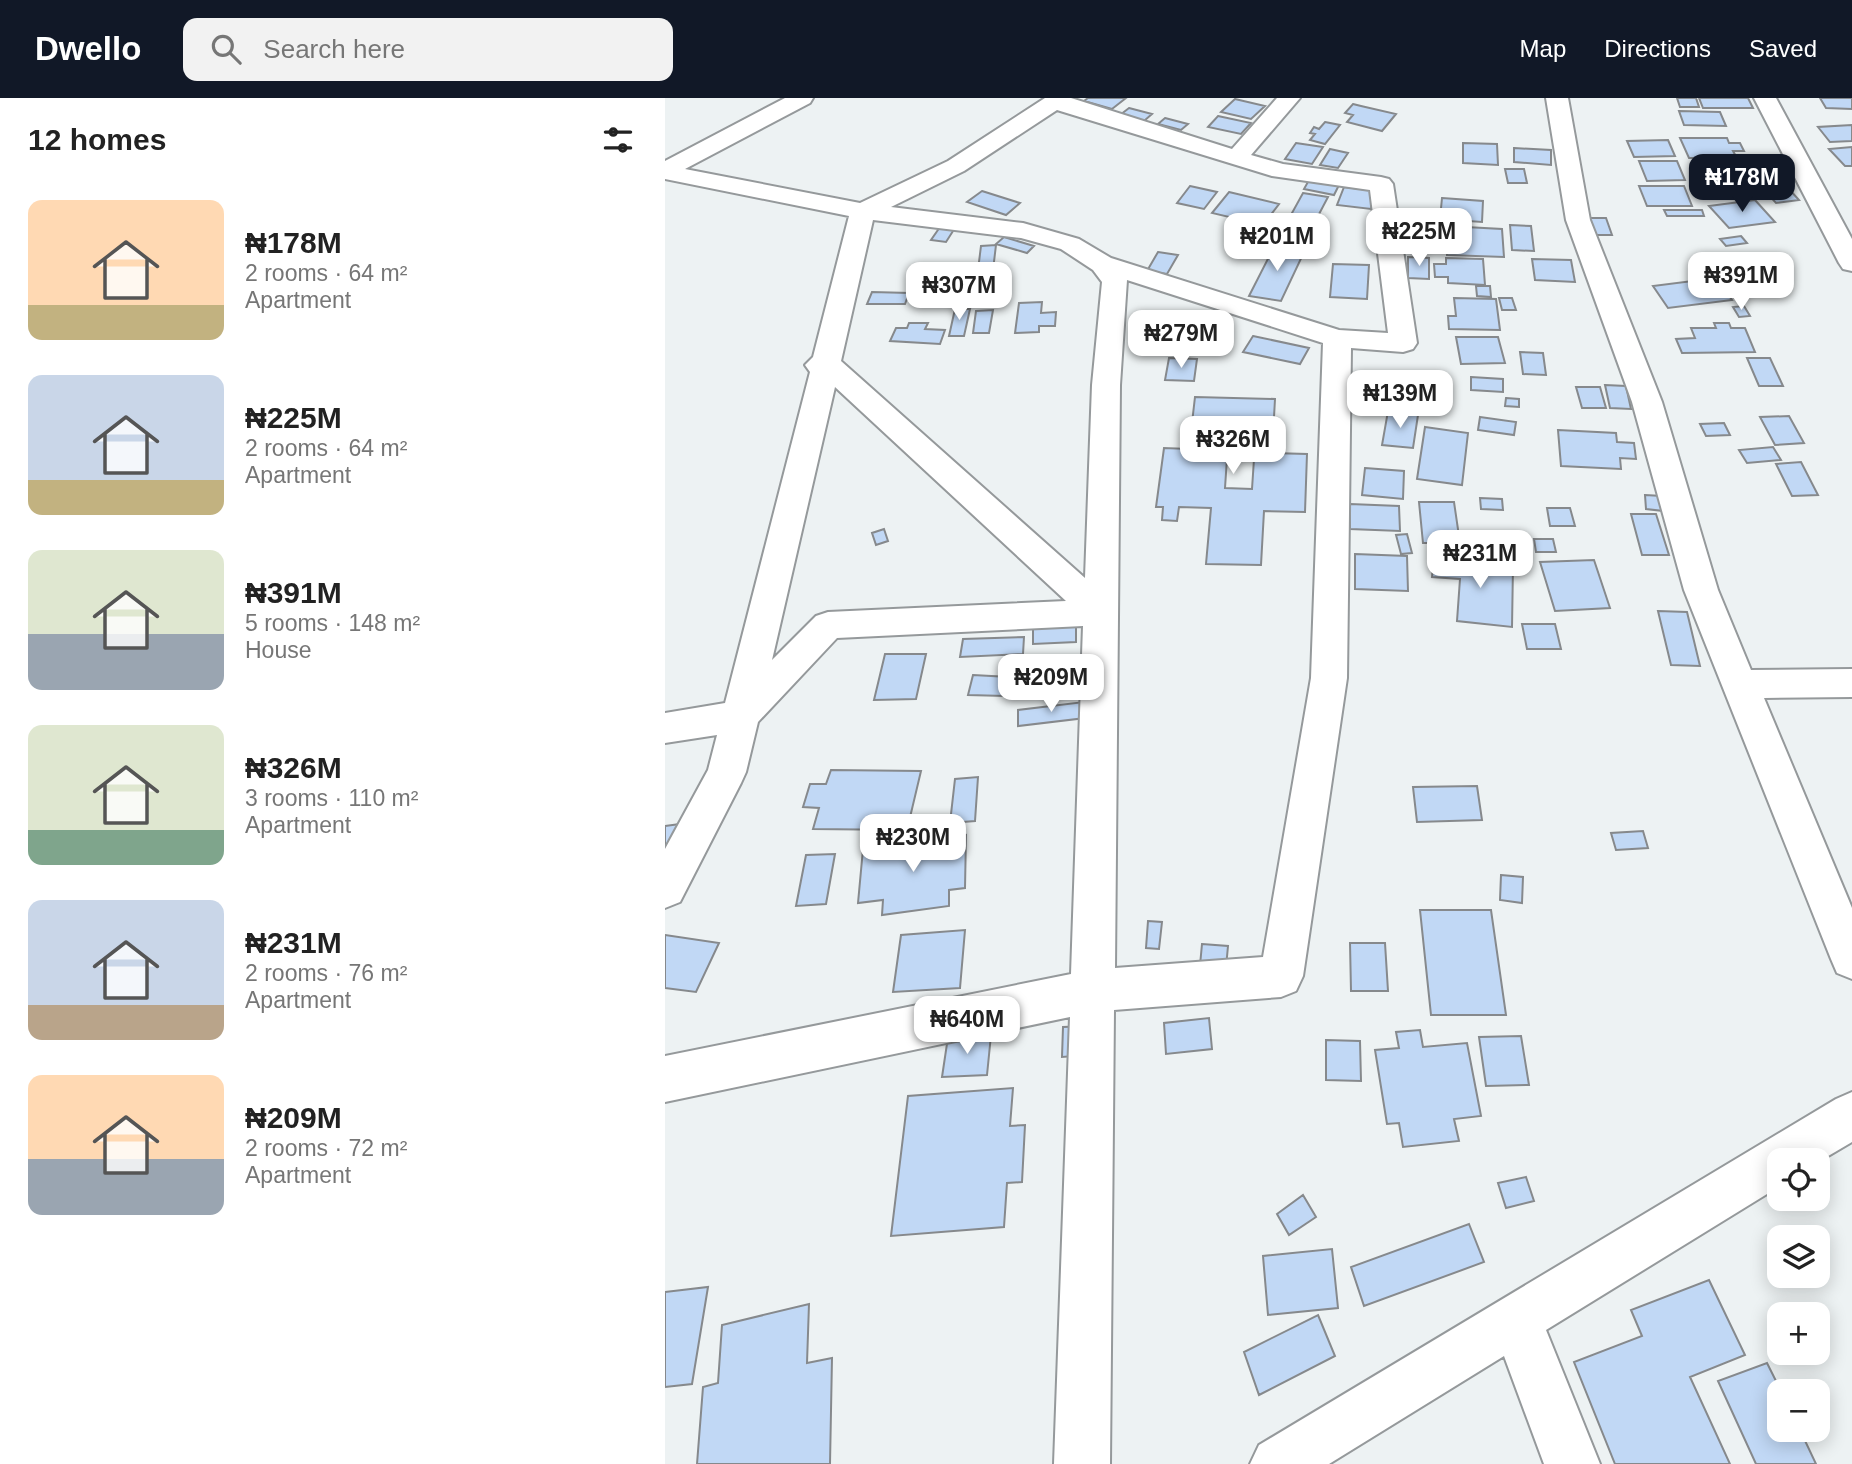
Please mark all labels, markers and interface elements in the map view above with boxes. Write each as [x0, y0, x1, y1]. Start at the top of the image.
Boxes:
search box [183, 18, 673, 81]
text: Dwello [35, 30, 141, 67]
icon: search [207, 30, 245, 68]
text: Search here [263, 34, 405, 64]
text: Map [1520, 35, 1566, 62]
text: Directions [1604, 35, 1711, 62]
text: Saved [1749, 35, 1817, 62]
icon: filters [599, 121, 637, 159]
text: 12 homes [28, 123, 166, 156]
pin: ₦178M [1693, 155, 1791, 214]
text: ₦178M [1705, 164, 1779, 190]
pin: ₦225M [1370, 208, 1468, 268]
pin: ₦201M [1228, 214, 1326, 273]
text: ₦225M [1382, 218, 1456, 244]
text: ₦201M [1240, 223, 1314, 249]
text: ₦178M [245, 226, 342, 259]
icon: home [84, 228, 168, 312]
pin: ₦391M [1692, 252, 1790, 312]
text: 2 rooms · 64 m² [245, 260, 407, 286]
pin: ₦307M [910, 262, 1008, 322]
text: ₦391M [1704, 262, 1778, 288]
text: ₦307M [922, 272, 996, 298]
text: Apartment [245, 287, 351, 313]
pin: ₦279M [1132, 310, 1230, 370]
text: ₦279M [1144, 320, 1218, 346]
pin: ₦139M [1351, 370, 1449, 430]
text: ₦139M [1363, 380, 1437, 406]
text: ₦225M [245, 401, 342, 434]
icon: home [84, 403, 168, 487]
pin: ₦326M [1184, 416, 1282, 476]
text: ₦326M [1196, 426, 1270, 452]
text: 2 rooms · 64 m² [245, 435, 407, 461]
text: Apartment [245, 462, 351, 488]
pin: ₦231M [1431, 531, 1529, 590]
text: ₦231M [1443, 540, 1517, 566]
text: ₦391M [245, 576, 342, 609]
icon: home [84, 578, 168, 662]
text: 5 rooms · 148 m² [245, 610, 420, 636]
text: House [245, 637, 311, 663]
pin: ₦209M [1002, 654, 1100, 714]
text: ₦209M [1014, 664, 1088, 690]
text: ₦326M [245, 751, 342, 784]
icon: home [84, 753, 168, 837]
text: 3 rooms · 110 m² [245, 785, 418, 811]
text: Apartment [245, 812, 351, 838]
pin: ₦230M [864, 814, 962, 874]
text: ₦230M [876, 824, 950, 850]
text: ₦231M [245, 926, 342, 959]
icon: home [84, 928, 168, 1012]
text: 2 rooms · 76 m² [245, 960, 407, 986]
text: Apartment [245, 987, 351, 1013]
pin: ₦640M [918, 996, 1016, 1056]
text: ₦640M [930, 1006, 1004, 1032]
text: ₦209M [245, 1101, 342, 1134]
icon: home [84, 1103, 168, 1187]
text: 2 rooms · 72 m² [245, 1135, 407, 1161]
map controls [1767, 1148, 1830, 1442]
button: locate [1767, 1148, 1830, 1211]
text: Apartment [245, 1162, 351, 1188]
button: layers [1767, 1225, 1830, 1288]
button: + [1767, 1302, 1830, 1365]
button: − [1767, 1379, 1830, 1442]

